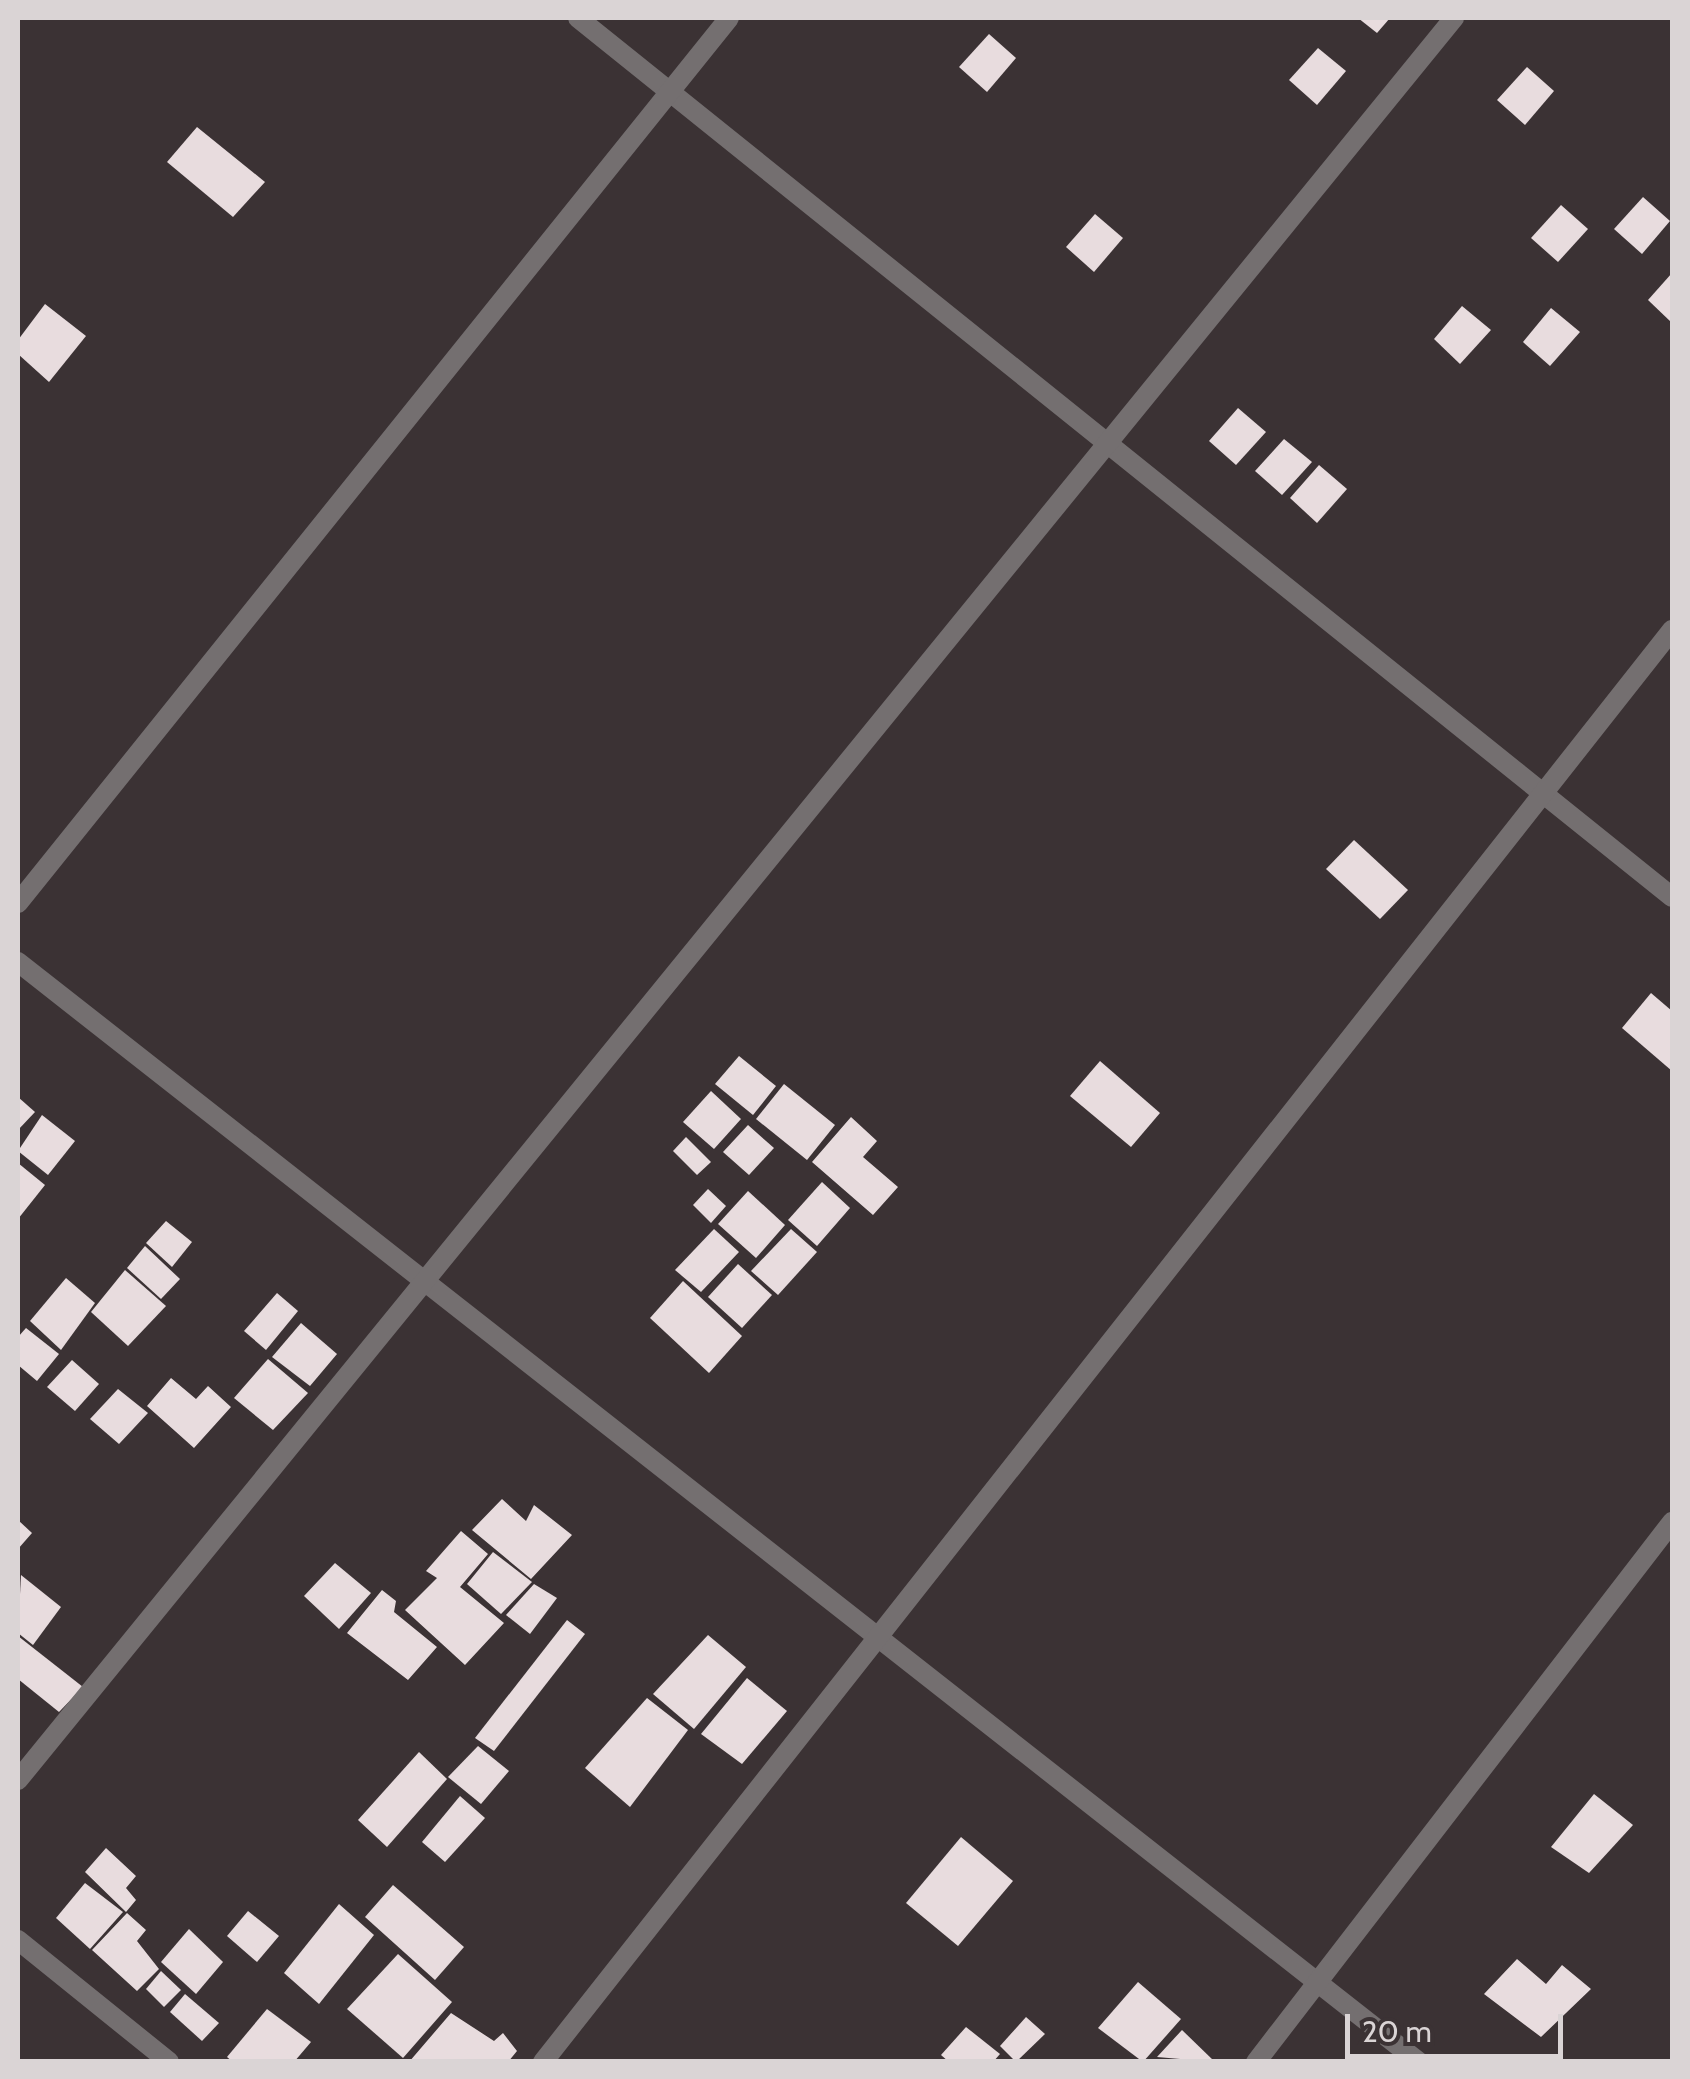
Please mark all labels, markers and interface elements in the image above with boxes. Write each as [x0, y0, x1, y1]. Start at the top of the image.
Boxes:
scale bar [1350, 1994, 1568, 2056]
text: 20 m [1362, 2013, 1432, 2050]

